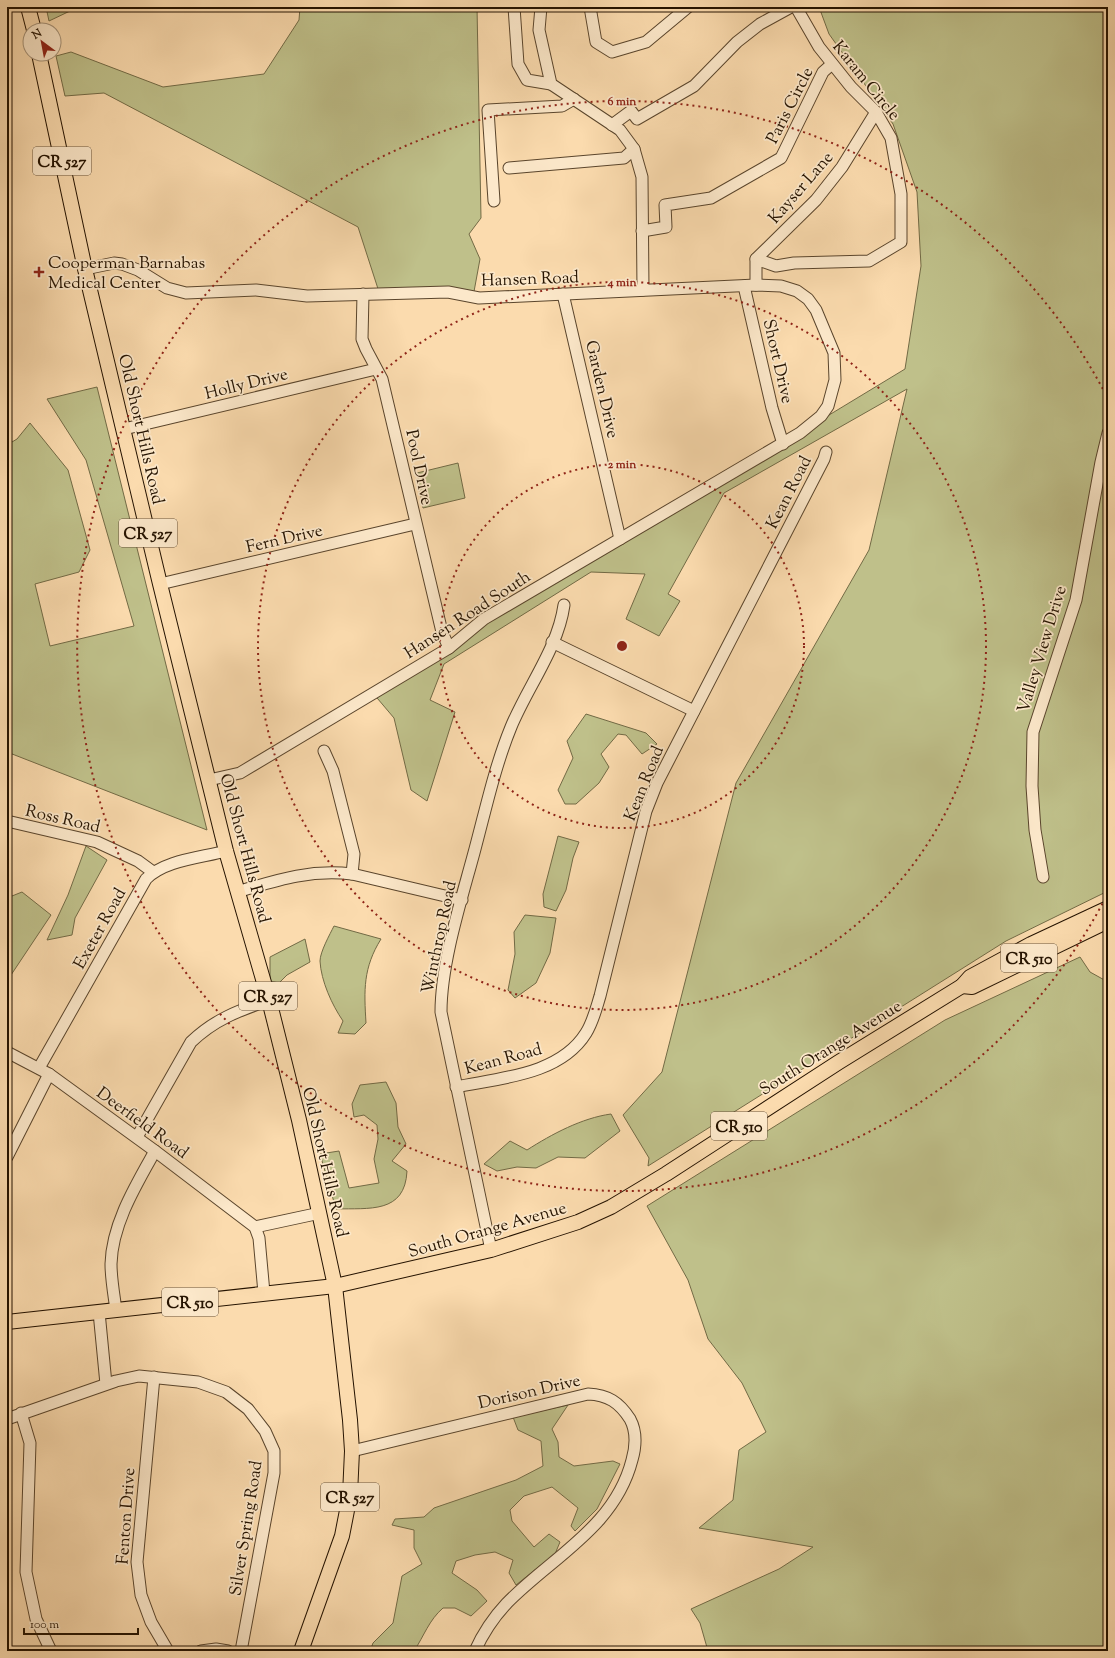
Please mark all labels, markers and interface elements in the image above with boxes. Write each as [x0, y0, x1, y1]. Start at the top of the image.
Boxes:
north arrow [22, 22, 62, 62]
text: N [28, 25, 45, 44]
street label: Karam Circle [826, 36, 905, 126]
street label: Paris Circle [761, 63, 820, 148]
text: 6 min [608, 93, 637, 111]
road number: CR 527 [33, 147, 91, 175]
street label: Kayser Lane [763, 147, 840, 230]
place label: Cooperman Barnabas Medical Center [48, 252, 205, 296]
marker: Cooperman Barnabas Medical Center [33, 266, 45, 278]
street label: Hansen Road [481, 266, 580, 294]
text: 4 min [606, 274, 637, 292]
street label: Short Drive [756, 317, 798, 406]
street label: Garden Drive [578, 338, 624, 441]
street label: Old Short Hills Road [111, 352, 169, 507]
street label: Holly Drive [202, 363, 291, 407]
street label: Pool Drive [398, 427, 438, 507]
street label: Kean Road [761, 452, 819, 534]
text: 2 min [608, 456, 637, 474]
road number: CR 527 [119, 519, 177, 547]
street label: Fern Drive [244, 519, 325, 560]
street label: Hansen Road South [400, 566, 536, 666]
street label: Valley View Drive [1012, 583, 1074, 716]
centre of rings [615, 639, 629, 653]
street label: Kean Road [619, 742, 671, 825]
street label: Old Short Hills Road [213, 771, 276, 926]
street label: Ross Road [23, 800, 103, 840]
street label: Winthrop Road [416, 878, 464, 996]
street label: Exeter Road [69, 884, 133, 974]
road number: CR 510 [1001, 944, 1057, 972]
road number: CR 527 [239, 982, 297, 1010]
street label: South Orange Avenue [755, 995, 907, 1102]
street label: Kean Road [462, 1038, 545, 1082]
street label: Deerfield Road [91, 1082, 193, 1166]
street label: Old Short Hills Road [295, 1085, 353, 1240]
road number: CR 510 [711, 1112, 767, 1140]
street label: South Orange Avenue [406, 1197, 570, 1265]
road number: CR 510 [162, 1288, 218, 1316]
street label: Dorison Drive [476, 1369, 583, 1416]
street label: Silver Spring Road [224, 1459, 270, 1598]
street label: Fenton Drive [112, 1467, 142, 1565]
road number: CR 527 [321, 1483, 379, 1511]
scale bar [24, 1610, 138, 1636]
text: 100 m [30, 1616, 59, 1634]

